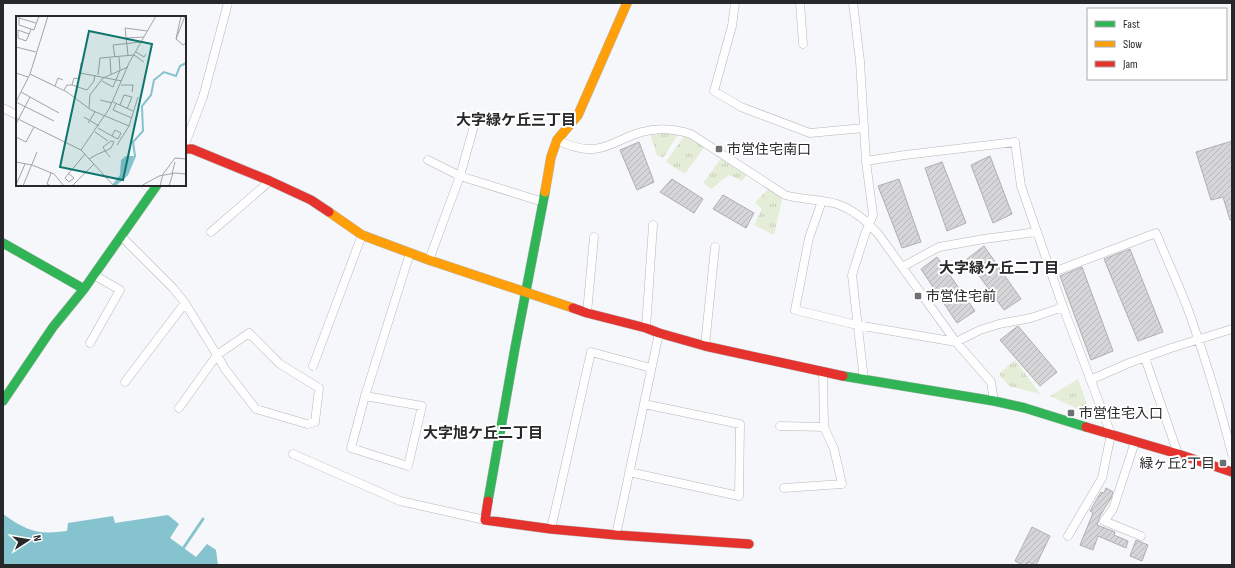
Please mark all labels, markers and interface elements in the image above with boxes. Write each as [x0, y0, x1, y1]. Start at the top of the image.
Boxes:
legend [1087, 8, 1227, 80]
inset map [16, 16, 186, 186]
text: Fast [1123, 17, 1140, 32]
text: Slow [1123, 37, 1142, 52]
text: Jam [1122, 57, 1138, 72]
district label: 大字緑ケ丘三丁目 [456, 111, 576, 130]
place label: 市営住宅南口 [727, 141, 811, 158]
marker: 市営住宅南口 [714, 144, 724, 154]
district label: 大字緑ケ丘二丁目 [939, 259, 1059, 278]
place label: 市営住宅前 [926, 288, 996, 305]
marker: 市営住宅前 [913, 291, 923, 301]
place label: 市営住宅入口 [1079, 405, 1163, 422]
marker: 市営住宅入口 [1066, 408, 1076, 418]
district label: 大字旭ケ丘二丁目 [423, 424, 543, 443]
place label: 緑ヶ丘2丁目 [1139, 455, 1215, 472]
marker: 緑ヶ丘2丁目 [1218, 458, 1228, 468]
north arrow [8, 520, 48, 560]
text: N [30, 534, 44, 542]

